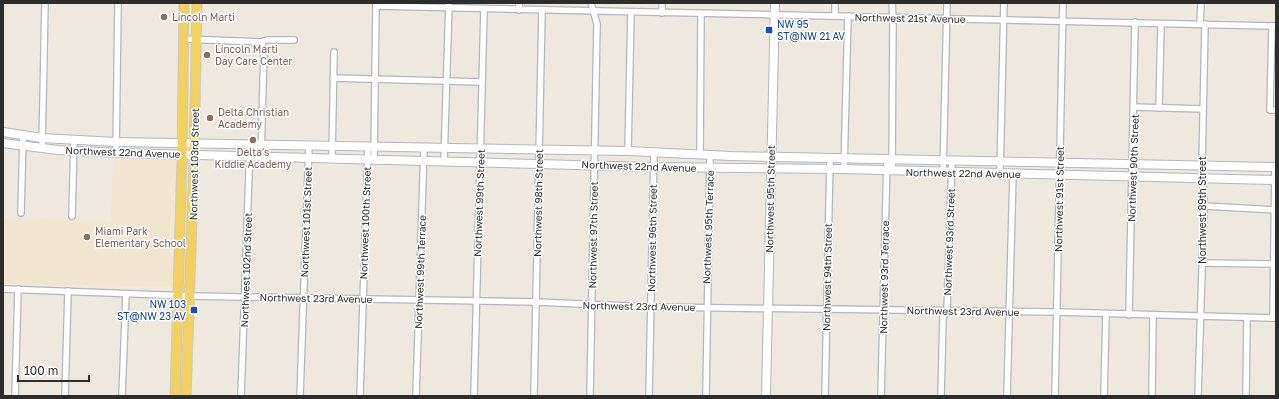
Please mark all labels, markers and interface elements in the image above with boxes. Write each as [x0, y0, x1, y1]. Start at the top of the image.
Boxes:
place label: Lincoln Marti [172, 11, 235, 23]
street label: Northwest 21st Avenue [854, 11, 966, 25]
marker: Lincoln Marti [159, 12, 169, 22]
place label: NW 95 ST@NW 21 AV [777, 18, 845, 42]
marker: NW 95 ST@NW 21 AV [764, 25, 774, 35]
place label: Lincoln Marti Day Care Center [215, 43, 293, 67]
marker: Lincoln Marti Day Care Center [202, 50, 212, 60]
place label: Delta Christian Academy [218, 106, 289, 130]
street label: Northwest 103rd Street [187, 108, 201, 220]
marker: Delta Christian Academy [205, 113, 215, 123]
street label: Northwest 90th Street [1125, 114, 1141, 222]
marker: Delta's Kiddie Academy [248, 135, 258, 145]
street label: Northwest 22nd Avenue [65, 144, 181, 160]
street label: Northwest 95th Street [763, 145, 777, 253]
place label: Delta's Kiddie Academy [215, 146, 292, 170]
street label: Northwest 91st Street [1052, 146, 1066, 252]
street label: Northwest 99th Street [471, 149, 487, 257]
street label: Northwest 98th Street [531, 149, 545, 257]
street label: Northwest 89th Street [1196, 156, 1208, 264]
street label: Northwest 22nd Avenue [581, 158, 697, 174]
street label: Northwest 101st Street [298, 166, 314, 278]
street label: Northwest 100th Street [357, 166, 373, 280]
street label: Northwest 22nd Avenue [905, 166, 1021, 180]
street label: Northwest 95th Terrace [700, 170, 716, 284]
street label: Northwest 97th Street [586, 181, 600, 289]
street label: Northwest 96th Street [645, 184, 659, 292]
street label: Northwest 93rd Street [941, 188, 957, 296]
street label: Northwest 102nd Street [238, 213, 254, 327]
street label: Northwest 99th Terrace [412, 215, 428, 329]
street label: Northwest 93rd Terrace [877, 220, 891, 334]
street label: Northwest 94th Street [820, 223, 834, 331]
place label: Miami Park Elementary School [95, 225, 186, 249]
marker: Miami Park Elementary School [82, 232, 92, 242]
street label: Northwest 23rd Avenue [260, 291, 373, 305]
place label: NW 103 ST@NW 23 AV [117, 298, 186, 322]
street label: Northwest 23rd Avenue [583, 299, 696, 313]
street label: Northwest 23rd Avenue [907, 304, 1020, 318]
marker: NW 103 ST@NW 23 AV [189, 305, 199, 315]
scale bar [18, 357, 89, 383]
text: 100 m [24, 363, 58, 378]

